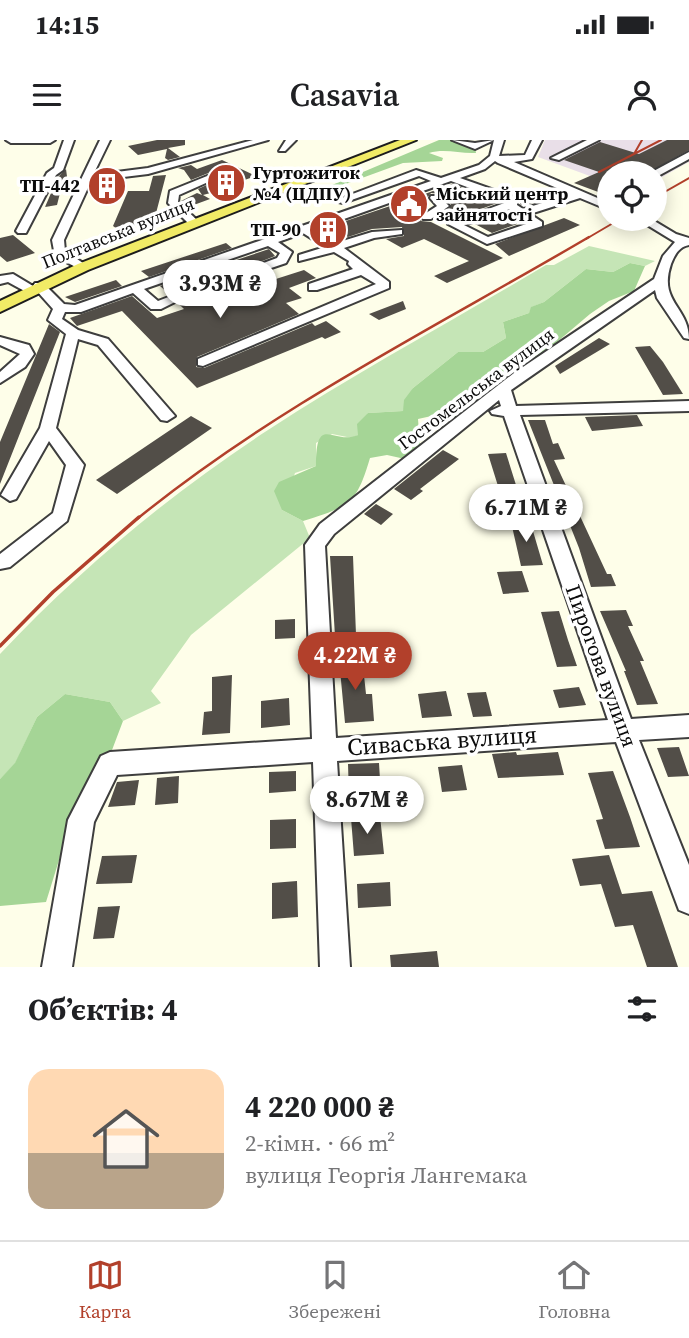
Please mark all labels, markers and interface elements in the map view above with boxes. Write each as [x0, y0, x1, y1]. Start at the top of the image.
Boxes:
text: 14:15 [35, 7, 99, 43]
text: Casavia [290, 73, 399, 117]
icon: menu [28, 76, 66, 114]
icon: person [623, 76, 661, 114]
place label: Гуртожиток №4 (ЦДПУ) [253, 160, 361, 206]
map controls [597, 161, 667, 231]
button: locate [597, 161, 667, 231]
building icon: Гуртожиток №4 (ЦДПУ) [205, 162, 247, 204]
building icon: ТП-442 [86, 165, 128, 207]
place label: ТП-442 [20, 173, 80, 198]
place label: Міський центр зайнятості [436, 181, 568, 227]
public building icon: Міський центр зайнятості [388, 183, 430, 225]
street label: Полтавська вулиця [38, 191, 198, 275]
building icon: ТП-90 [307, 209, 349, 251]
place label: ТП-90 [250, 217, 301, 242]
pin: 3.93M ₴ [155, 260, 285, 320]
text: 3.93M ₴ [179, 267, 261, 299]
street label: Гостомельська вулиця [392, 322, 559, 456]
pin: 6.71M ₴ [461, 484, 591, 544]
text: 6.71M ₴ [485, 491, 567, 523]
street label: Пирогова вулиця [559, 580, 644, 751]
pin: 4.22M ₴ [290, 632, 420, 692]
text: 4.22M ₴ [314, 639, 396, 671]
street label: Сиваська вулиця [346, 717, 538, 764]
pin: 8.67M ₴ [302, 776, 432, 836]
text: 8.67M ₴ [326, 783, 408, 815]
text: Об’єктів: 4 [28, 989, 178, 1030]
icon: filters [623, 990, 661, 1028]
text: 4 220 000 ₴ [245, 1086, 394, 1127]
icon: home [84, 1097, 168, 1181]
text: 2-кімн. · 66 m² [245, 1127, 395, 1159]
text: вулиця Георгія Лангемака [245, 1159, 527, 1191]
tab: Карта [79, 1256, 131, 1324]
tab: Збережені [288, 1256, 381, 1324]
tab: Головна [538, 1256, 610, 1324]

